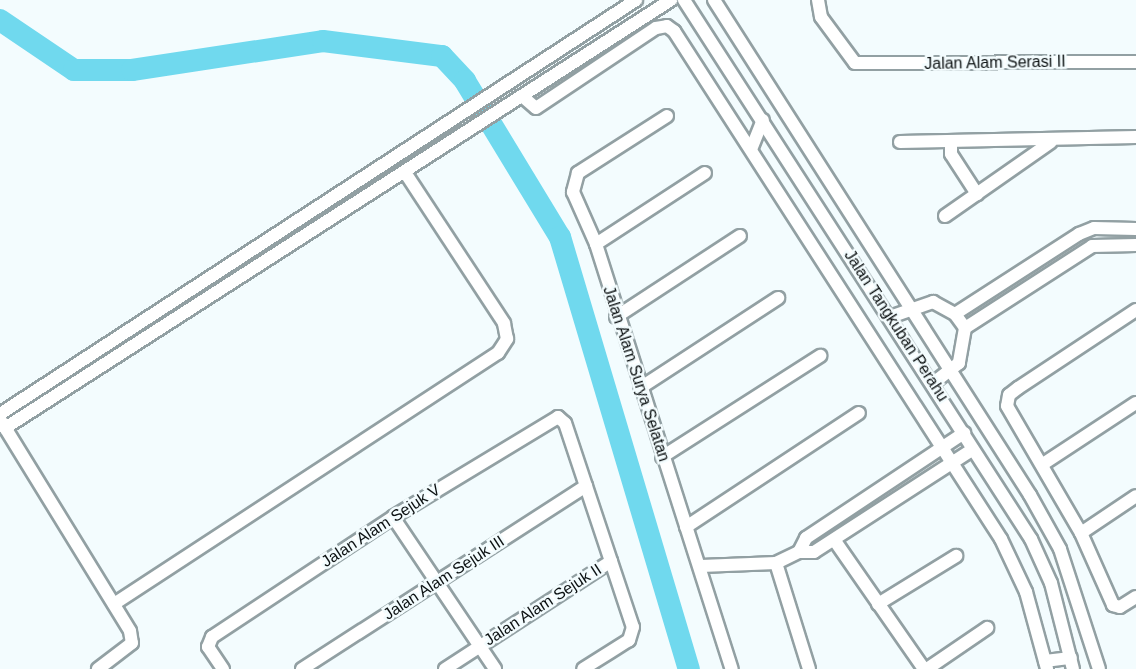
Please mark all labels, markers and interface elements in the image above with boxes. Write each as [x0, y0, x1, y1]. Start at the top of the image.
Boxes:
street label: Jalan Alam Serasi II [924, 52, 1066, 74]
street label: Jalan Tangkuban Perahu [840, 247, 952, 405]
street label: Jalan Alam Surya Selatan [598, 283, 674, 465]
street label: Jalan Alam Sejuk V [318, 480, 444, 572]
street label: Jalan Alam Sejuk III [379, 531, 509, 625]
street label: Jalan Alam Sejuk II [480, 560, 606, 650]

